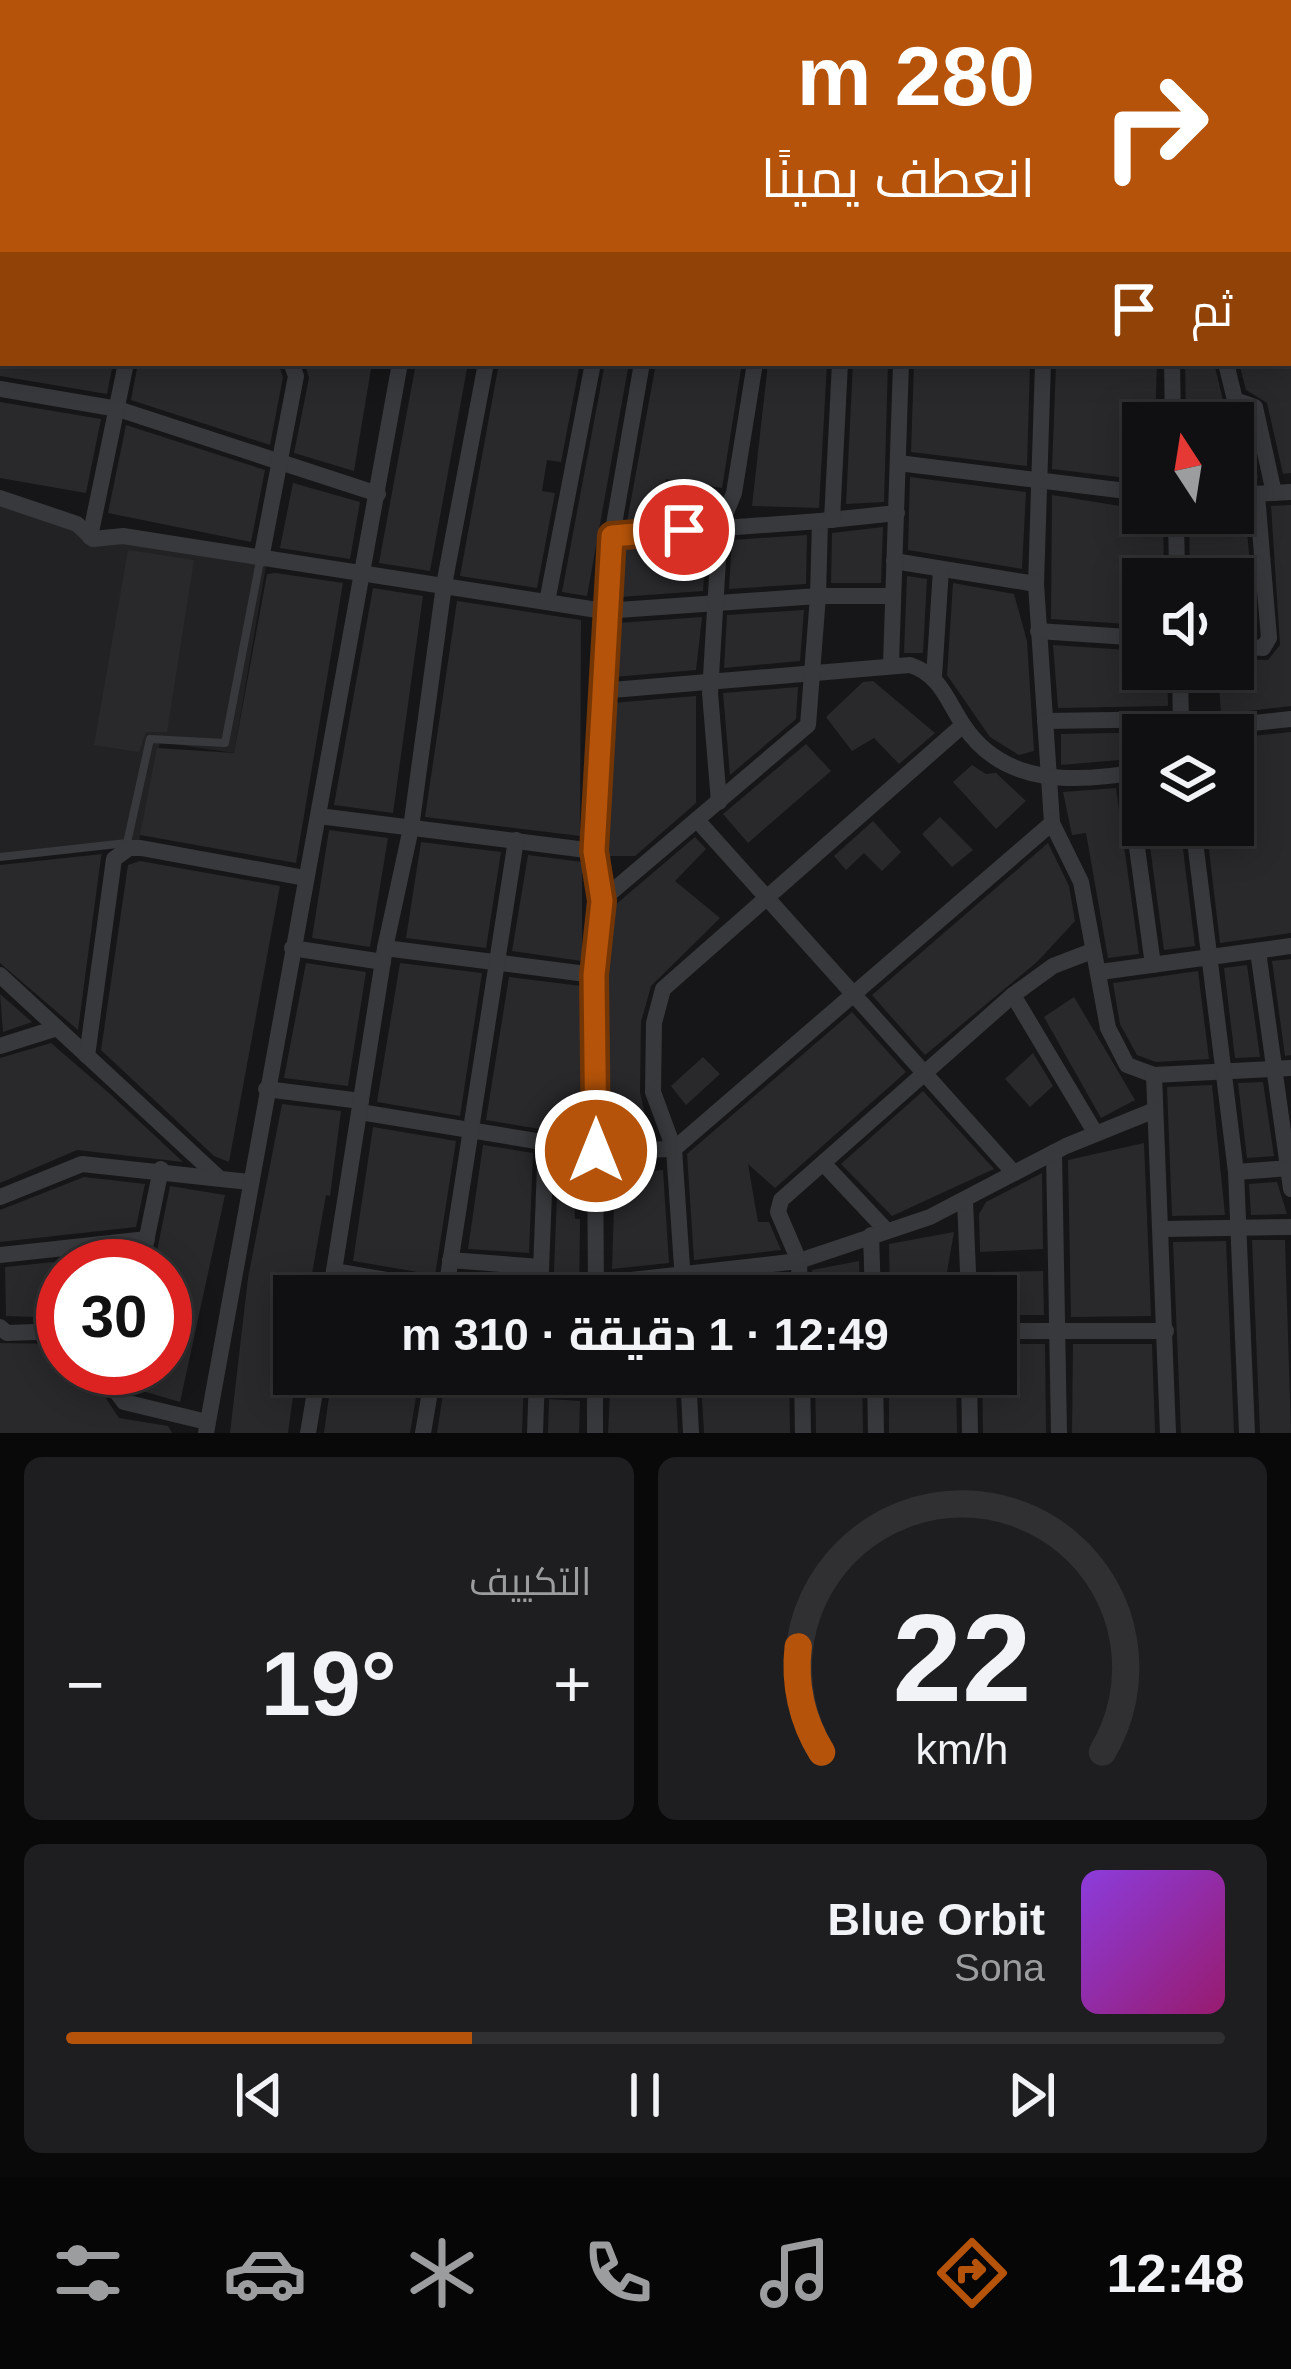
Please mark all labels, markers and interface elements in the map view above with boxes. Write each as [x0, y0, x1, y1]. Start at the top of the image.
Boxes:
text: 280 m [797, 29, 1035, 123]
icon: right [1077, 48, 1233, 204]
text: انعطف يمينًا [761, 148, 1035, 208]
icon: arrive [1101, 276, 1167, 342]
text: ثم [1191, 285, 1233, 336]
north arrow [1122, 402, 1254, 534]
map controls [1122, 402, 1254, 846]
pin [633, 479, 735, 581]
icon: arrive [651, 497, 717, 563]
button: sound [1122, 558, 1254, 690]
button: layers [1122, 714, 1254, 846]
position arrow [533, 1088, 659, 1214]
speed limit sign: 30 [36, 1239, 192, 1395]
text: 12:49 · 1 دقيقة · 310 m [401, 1309, 889, 1360]
text: التكييف [469, 1560, 592, 1603]
text: 22 [893, 1588, 1032, 1727]
text: 19° [261, 1634, 397, 1734]
text: − [66, 1647, 105, 1721]
text: + [553, 1647, 591, 1721]
text: km/h [916, 1724, 1009, 1772]
text: Blue Orbit [827, 1894, 1045, 1945]
text: Sona [954, 1946, 1045, 1989]
icon: previous [226, 2062, 292, 2128]
icon: pause [612, 2062, 678, 2128]
icon: next [999, 2062, 1065, 2128]
icon: filters [46, 2231, 130, 2315]
icon: car [223, 2231, 307, 2315]
icon: climate [400, 2231, 484, 2315]
icon: phone [576, 2231, 660, 2315]
icon: music [753, 2231, 837, 2315]
icon: directions [930, 2231, 1014, 2315]
text: 12:48 [1107, 2243, 1245, 2303]

